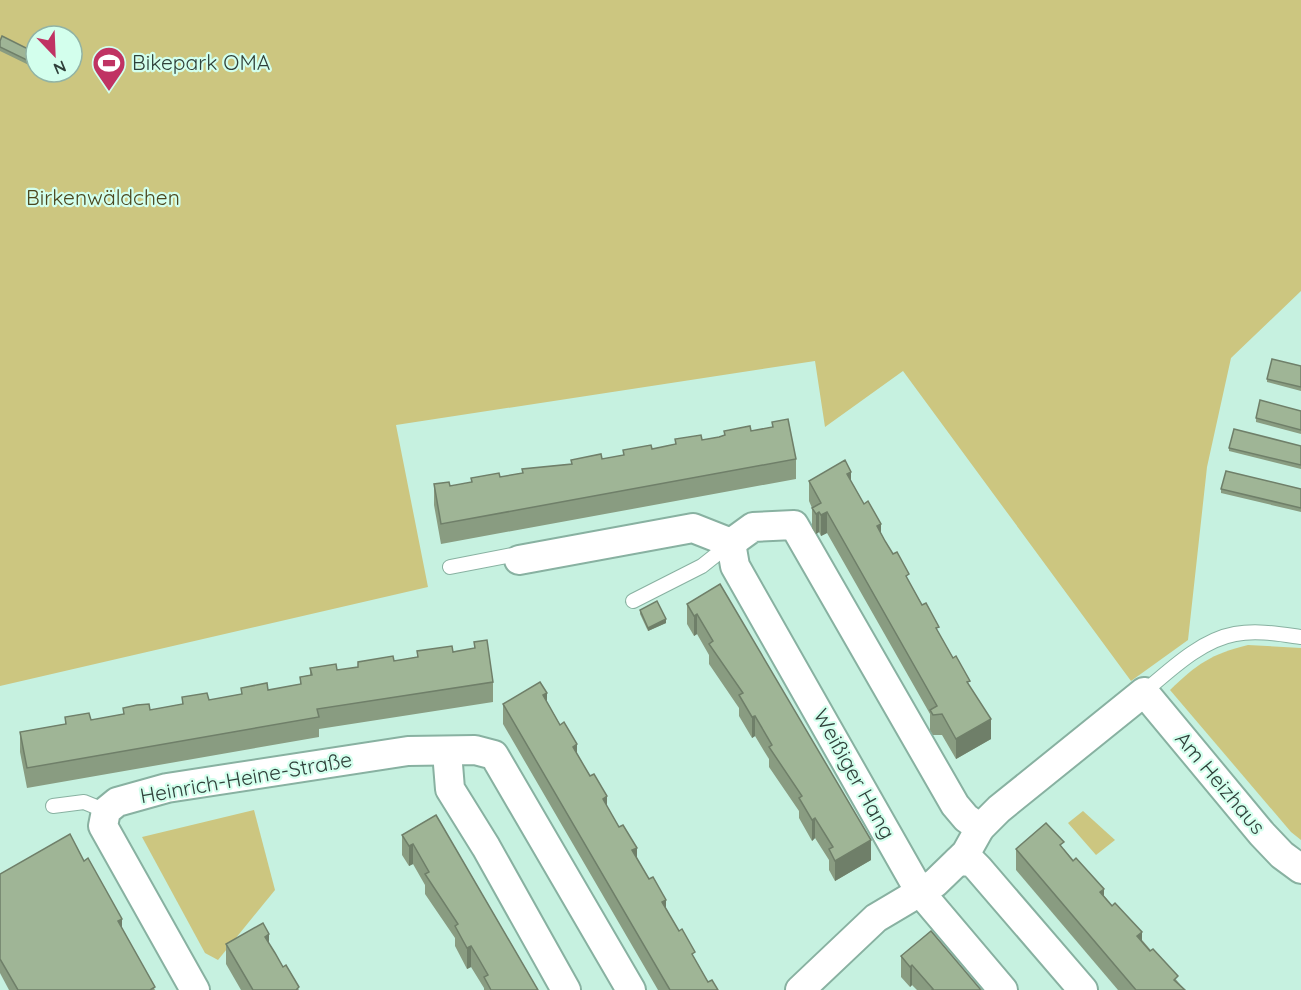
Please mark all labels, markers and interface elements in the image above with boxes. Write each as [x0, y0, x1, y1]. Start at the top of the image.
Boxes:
north arrow [24, 24, 84, 84]
sports icon: Bikepark OMA [91, 45, 127, 92]
place label: Bikepark OMA [132, 49, 270, 75]
text: N [51, 56, 69, 79]
park label: Birkenwäldchen [26, 184, 180, 210]
street label: Weißiger Hang [808, 704, 901, 843]
street label: Am Heizhaus [1170, 726, 1271, 839]
street label: Heinrich-Heine-Straße [138, 746, 354, 808]

